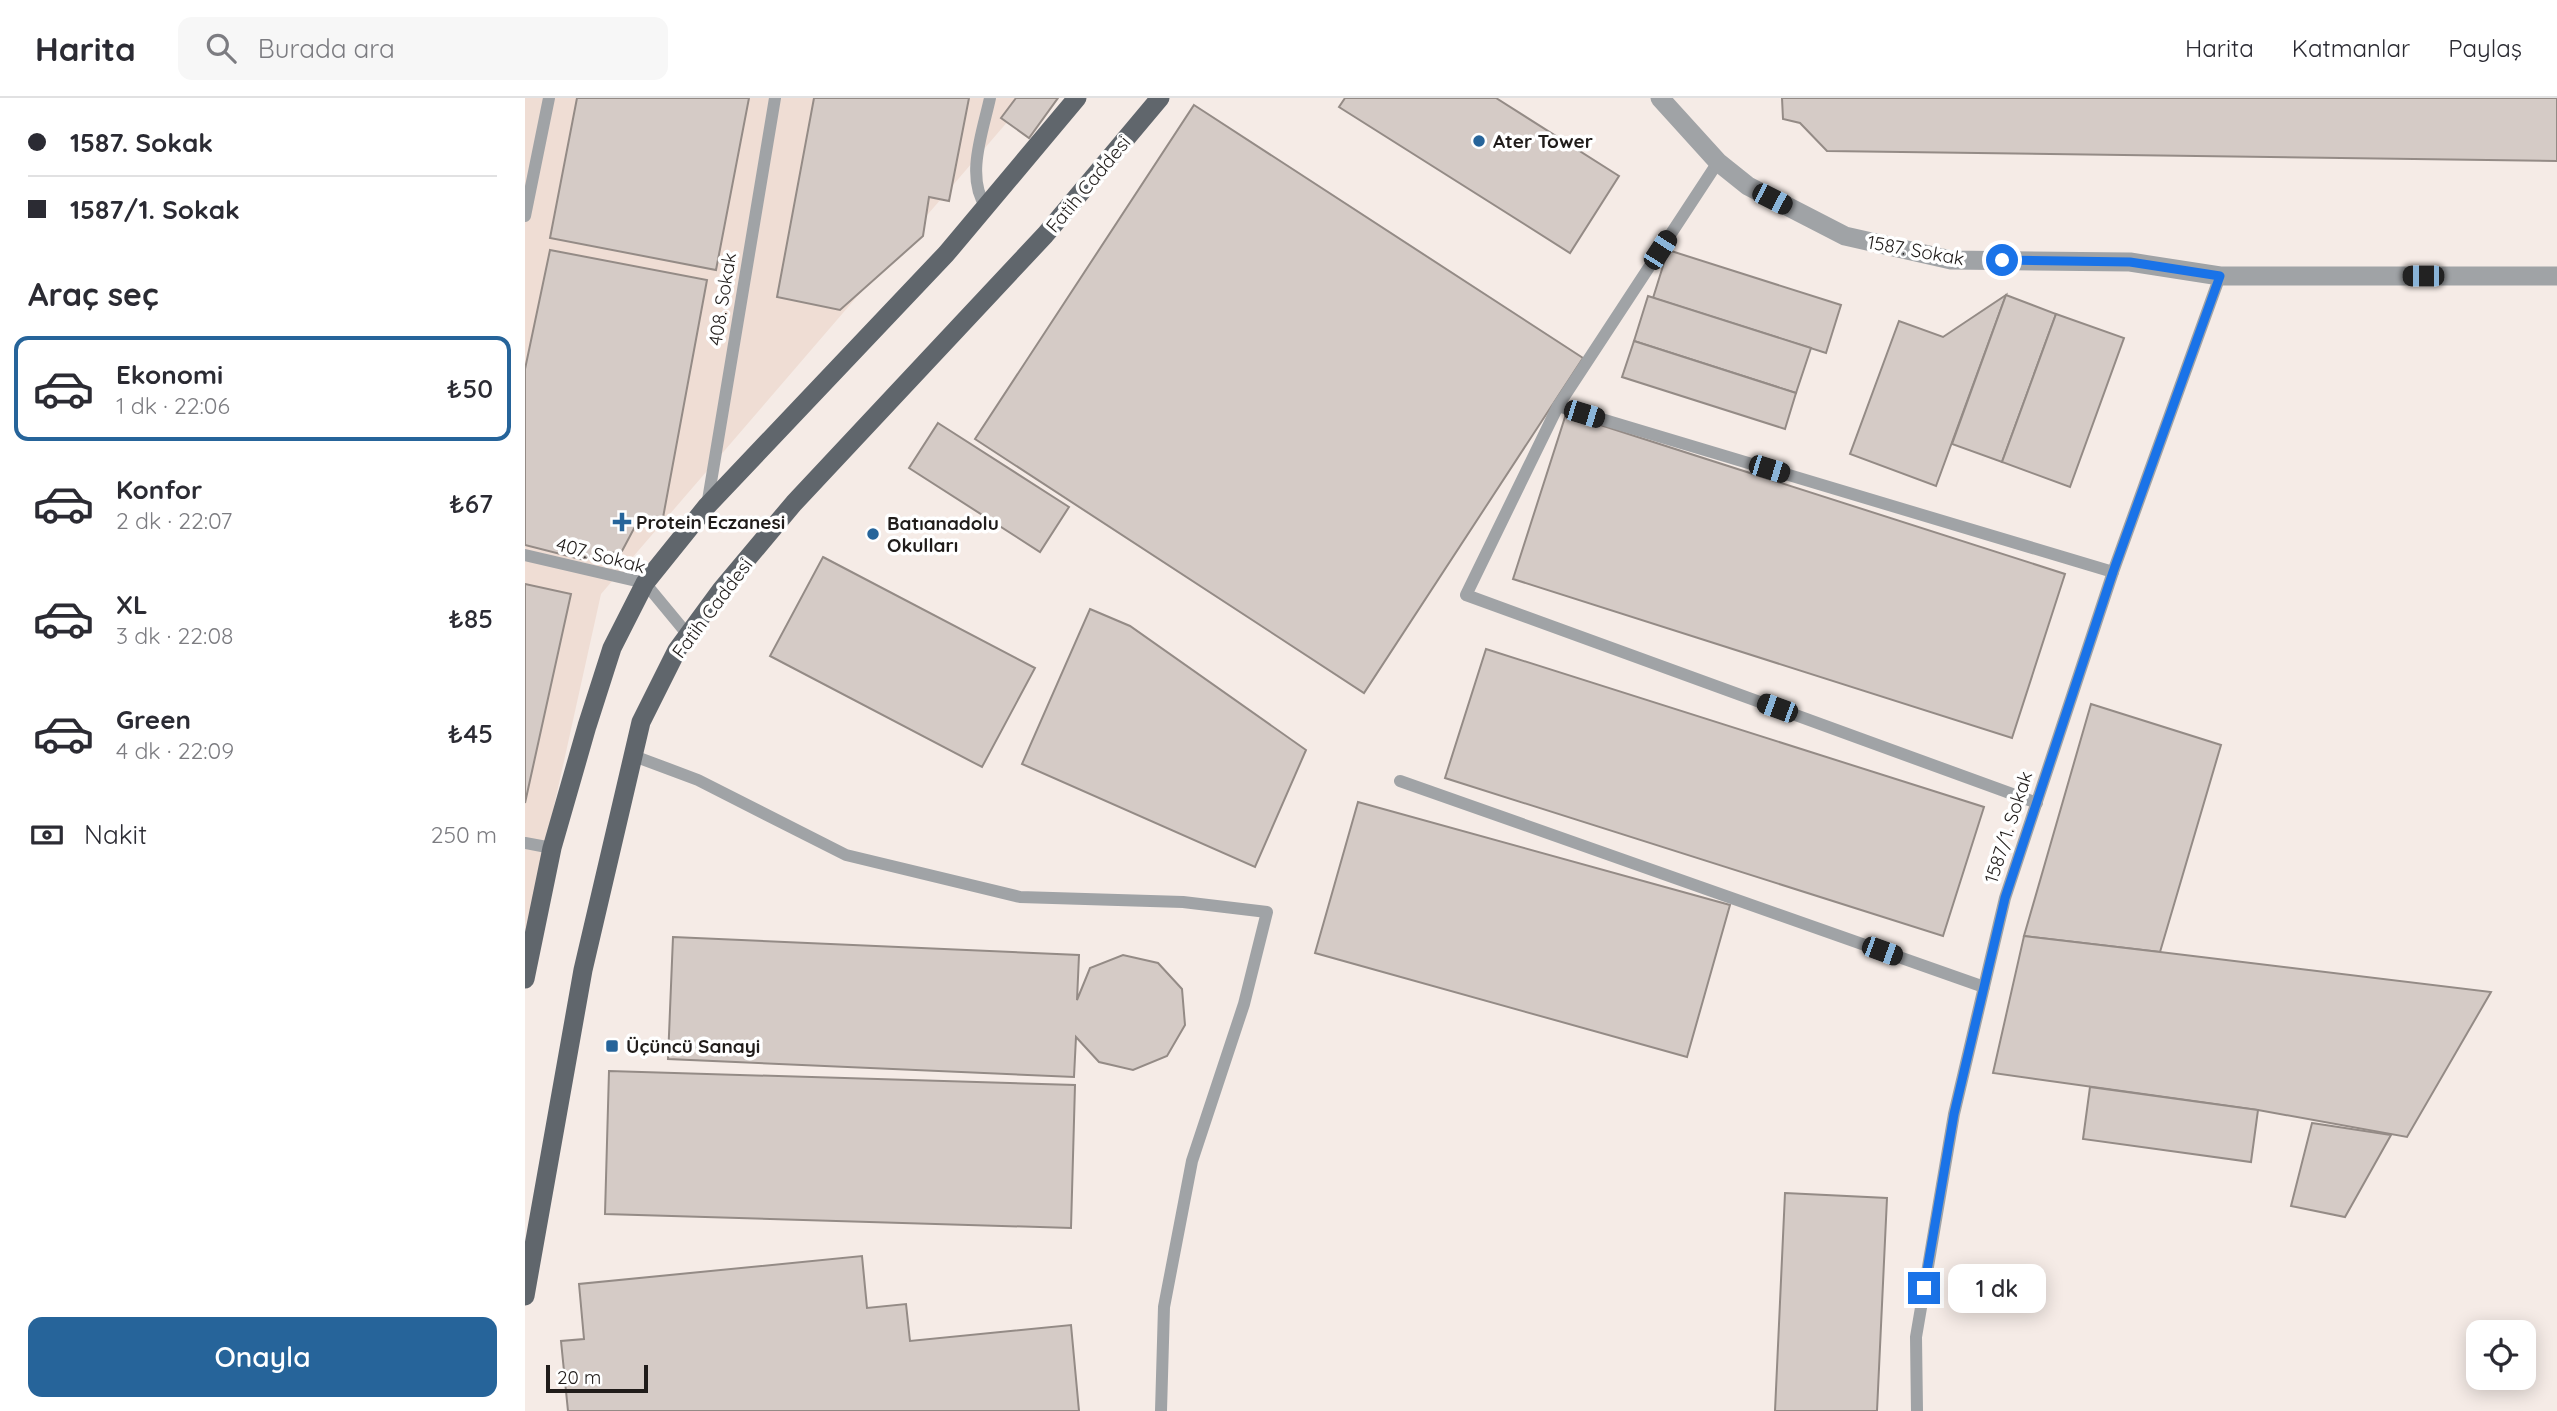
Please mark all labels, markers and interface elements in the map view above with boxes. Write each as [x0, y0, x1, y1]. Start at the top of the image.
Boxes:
search box [178, 17, 668, 80]
text: Harita [35, 28, 136, 69]
icon: search [202, 29, 240, 67]
text: Burada ara [258, 32, 395, 65]
text: Harita [2185, 33, 2254, 63]
text: Katmanlar [2292, 33, 2410, 63]
text: Paylaş [2448, 33, 2522, 63]
text: 1587. Sokak [70, 126, 213, 159]
place label: Ater Tower [1493, 129, 1593, 153]
street label: Fatih Caddesi [1041, 131, 1135, 237]
marker: Ater Tower [1471, 133, 1487, 149]
car [1749, 180, 1796, 218]
text: 1587/1. Sokak [70, 193, 240, 226]
car [1640, 227, 1681, 273]
street label: 1587. Sokak [1866, 230, 1966, 270]
route start [1986, 244, 2018, 276]
street label: 408. Sokak [703, 251, 741, 347]
car [2403, 266, 2445, 287]
text: Araç seç [28, 274, 159, 314]
icon: car [32, 357, 95, 420]
text: Ekonomi [116, 358, 223, 391]
text: ₺50 [447, 372, 493, 405]
text: 1 dk · 22:06 [116, 391, 230, 420]
car [1561, 398, 1608, 430]
car [1746, 453, 1793, 485]
icon: car [32, 472, 95, 535]
text: Konfor [116, 473, 202, 506]
text: ₺67 [449, 487, 493, 520]
text: 2 dk · 22:07 [116, 506, 232, 535]
place label: Protein Eczanesi [636, 510, 785, 534]
place label: Batıanadolu Okulları [887, 511, 999, 557]
marker: Protein Eczanesi [614, 514, 630, 530]
marker: Batıanadolu Okulları [865, 526, 881, 542]
street label: 407. Sokak [554, 532, 648, 578]
street label: Fatih Caddesi [667, 553, 757, 663]
icon: car [32, 587, 95, 650]
text: XL [116, 588, 148, 621]
text: ₺85 [448, 602, 493, 635]
text: 3 dk · 22:08 [116, 621, 234, 650]
car [1754, 691, 1801, 725]
icon: car [32, 702, 95, 765]
text: Green [116, 703, 191, 736]
text: ₺45 [448, 717, 493, 750]
text: 4 dk · 22:09 [116, 736, 234, 765]
street label: 1587/1. Sokak [1979, 768, 2037, 886]
icon: cash [28, 816, 66, 854]
text: Nakit [84, 818, 147, 851]
text: 250 m [431, 820, 497, 849]
car [1859, 934, 1906, 968]
place label: Üçüncü Sanayi [626, 1034, 760, 1058]
marker: Üçüncü Sanayi [604, 1038, 620, 1054]
callout: 1 dk [1949, 1264, 2047, 1312]
route end [1908, 1272, 1940, 1304]
text: 1 dk [1976, 1274, 2018, 1303]
button: Onayla [28, 1317, 497, 1397]
map controls [2466, 1320, 2536, 1390]
button: locate [2466, 1320, 2536, 1390]
scale bar [546, 1362, 647, 1394]
text: 20 m [557, 1365, 601, 1389]

